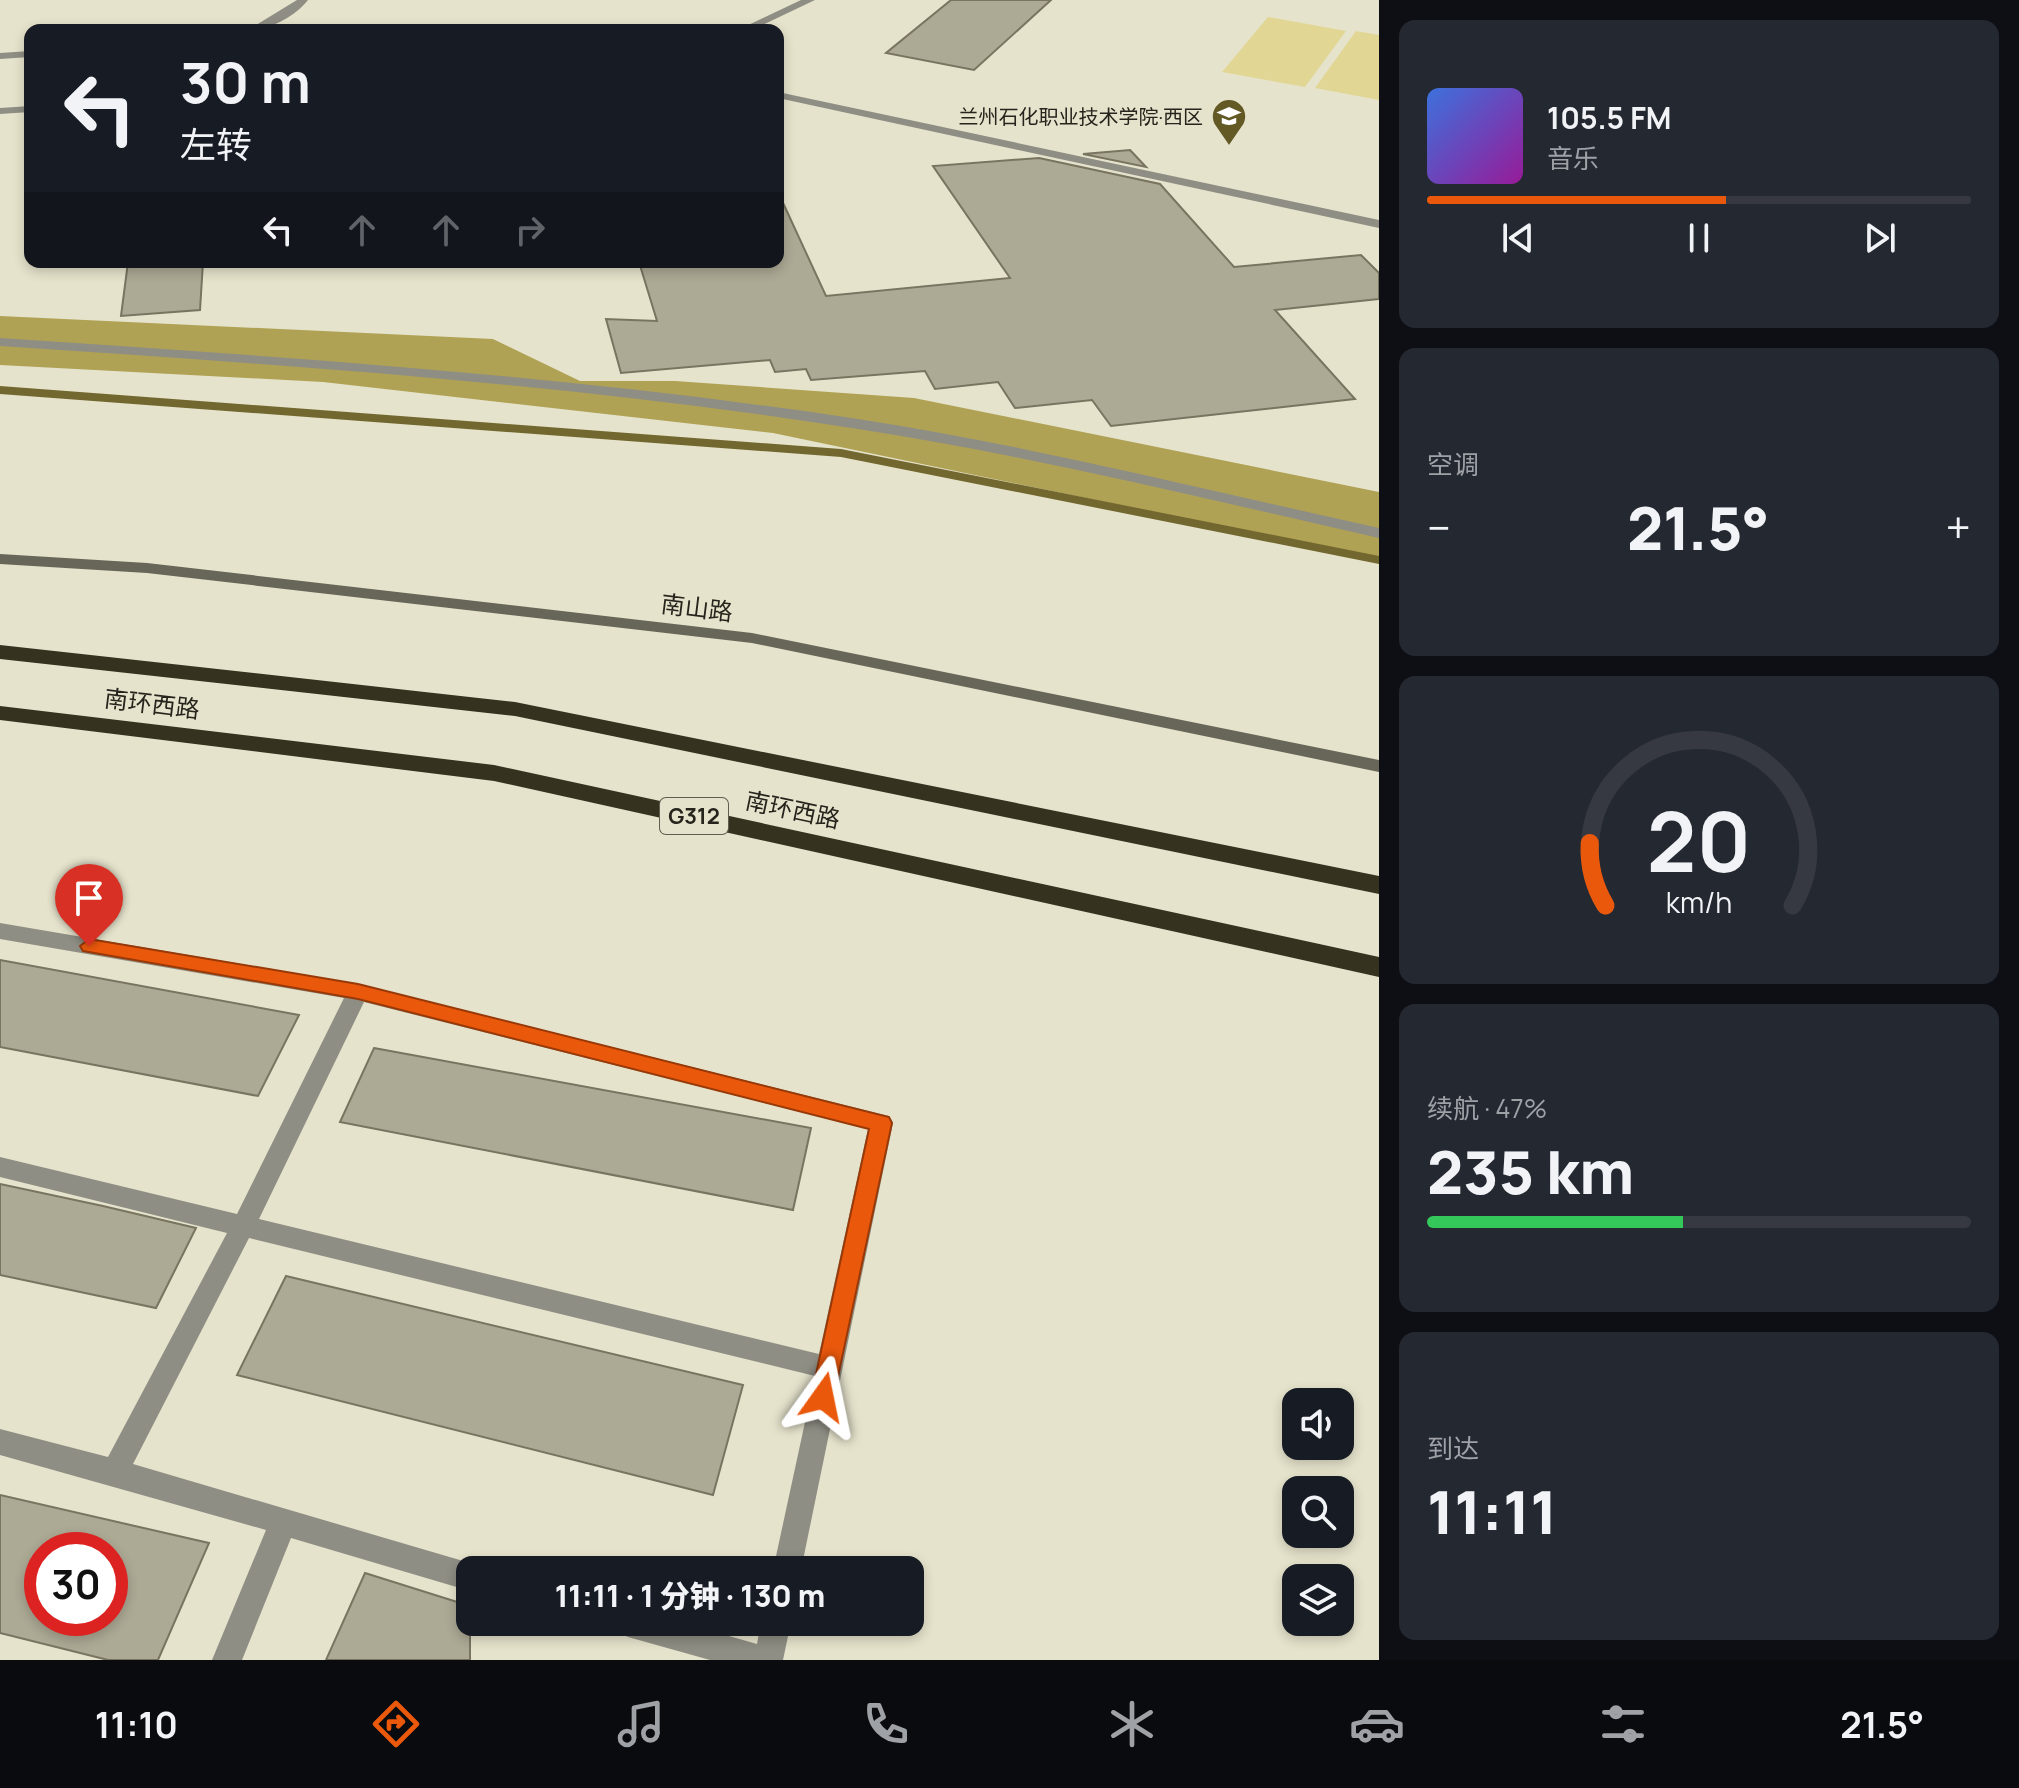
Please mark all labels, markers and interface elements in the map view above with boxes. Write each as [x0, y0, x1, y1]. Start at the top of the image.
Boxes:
text: 30 m [180, 43, 311, 120]
icon: left [48, 56, 152, 160]
school or university icon: 兰州石化职业技术学院·西区 [1210, 97, 1248, 147]
text: 105.5 FM [1547, 97, 1672, 138]
place label: 兰州石化职业技术学院·西区 [958, 103, 1203, 130]
text: 左转 [180, 120, 252, 169]
text: 音乐 [1547, 140, 1599, 176]
icon: left [256, 208, 300, 252]
icon: ahead [340, 208, 384, 252]
icon: ahead [424, 208, 468, 252]
icon: right [508, 208, 552, 252]
icon: previous [1496, 216, 1540, 260]
icon: pause [1677, 216, 1721, 260]
icon: next [1858, 216, 1902, 260]
text: 空调 [1427, 446, 1479, 482]
text: 21.5° [1627, 486, 1770, 568]
text: − [1427, 497, 1451, 557]
text: + [1946, 497, 1971, 557]
street label: 南山路 [659, 586, 735, 628]
street label: 南环西路 [102, 681, 202, 725]
street label: 南环西路 [743, 783, 843, 835]
text: 20 [1647, 783, 1751, 897]
road number: G312 [660, 798, 728, 834]
pin [55, 864, 123, 946]
icon: arrive [67, 876, 111, 920]
text: km/h [1666, 883, 1732, 922]
text: 续航 · 47% [1427, 1090, 1547, 1126]
text: 235 km [1427, 1130, 1634, 1212]
position arrow [781, 1355, 865, 1439]
map controls [1282, 1388, 1354, 1636]
button: sound [1282, 1388, 1354, 1460]
text: 到达 [1427, 1430, 1479, 1466]
text: 11:11 [1427, 1470, 1557, 1552]
button: search [1282, 1476, 1354, 1548]
speed limit sign: 30 [24, 1532, 128, 1636]
button: layers [1282, 1564, 1354, 1636]
text: 11:11 · 1 分钟 · 130 m [555, 1575, 825, 1616]
icon: directions [368, 1696, 424, 1752]
icon: music [613, 1696, 669, 1752]
icon: phone [858, 1696, 914, 1752]
icon: climate [1104, 1696, 1160, 1752]
icon: car [1349, 1696, 1405, 1752]
icon: filters [1595, 1696, 1651, 1752]
text: 11:10 [95, 1700, 178, 1749]
text: 21.5° [1840, 1700, 1924, 1749]

